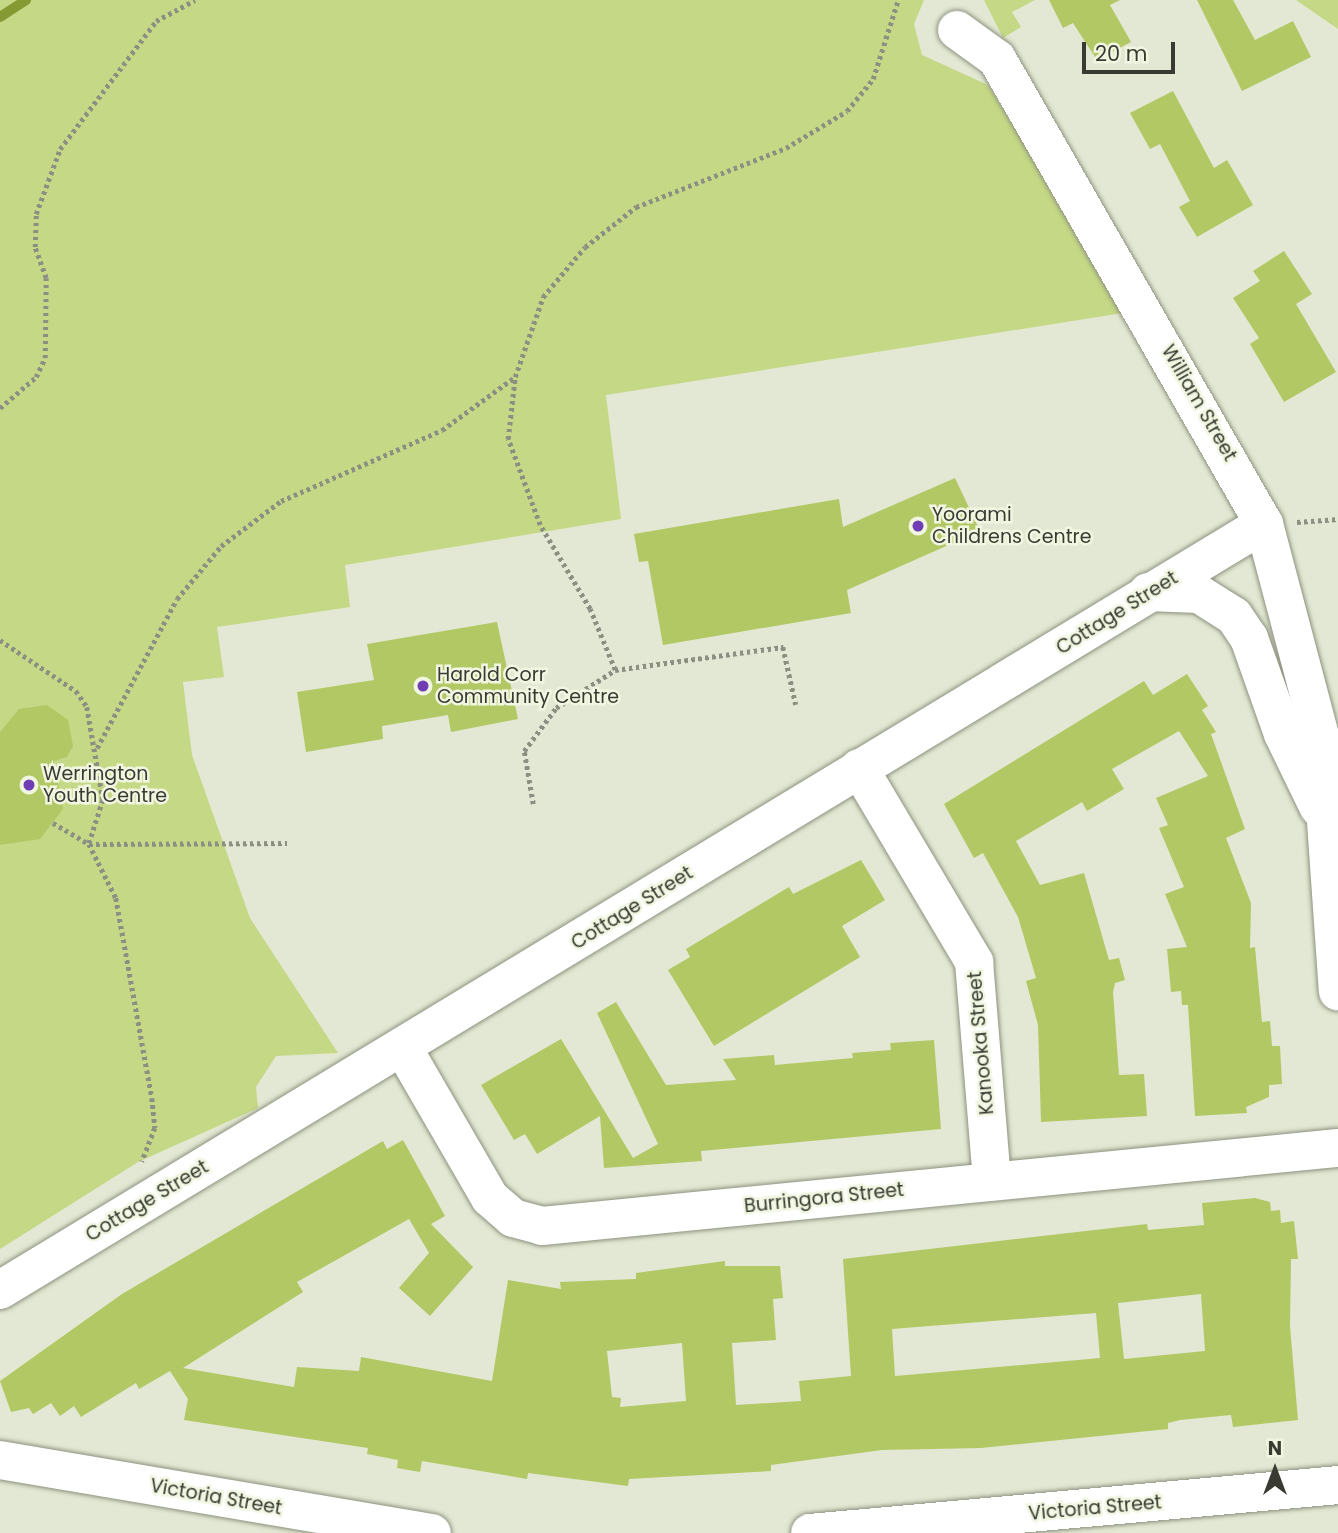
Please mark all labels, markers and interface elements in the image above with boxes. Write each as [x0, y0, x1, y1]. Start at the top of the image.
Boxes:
scale bar [1086, 28, 1179, 72]
text: 20 m [1095, 39, 1148, 68]
street label: William Street [1157, 341, 1241, 465]
place label: Yoorami Childrens Centre [932, 504, 1091, 548]
marker: Yoorami Childrens Centre [910, 518, 926, 534]
street label: Cottage Street [1052, 567, 1182, 659]
place label: Harold Corr Community Centre [437, 664, 619, 708]
marker: Harold Corr Community Centre [415, 678, 431, 694]
place label: Werrington Youth Centre [43, 763, 167, 807]
marker: Werrington Youth Centre [21, 777, 37, 793]
street label: Cottage Street [567, 862, 697, 954]
street label: Kanooka Street [963, 970, 999, 1116]
street label: Cottage Street [82, 1155, 212, 1247]
street label: Burringora Street [743, 1178, 905, 1218]
north arrow [1240, 1435, 1310, 1505]
text: N [1268, 1435, 1282, 1462]
street label: Victoria Street [148, 1474, 284, 1520]
street label: Victoria Street [1028, 1491, 1162, 1525]

